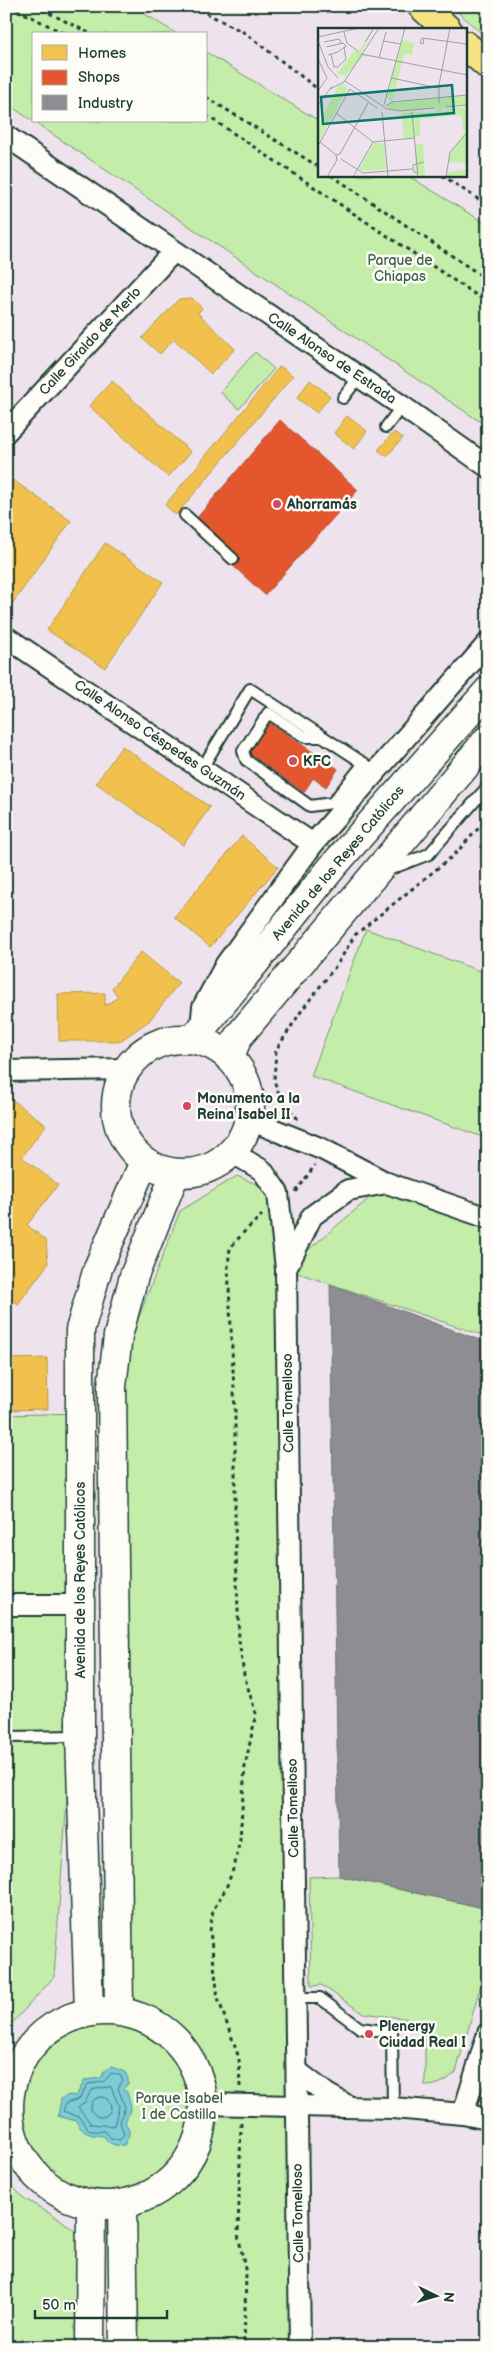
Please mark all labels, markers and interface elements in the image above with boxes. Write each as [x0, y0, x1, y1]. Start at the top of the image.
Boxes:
inset map [318, 28, 466, 176]
legend [32, 32, 208, 122]
text: Homes [78, 44, 127, 63]
text: Shops [78, 68, 121, 87]
text: Industry [78, 94, 133, 113]
park label: Parque de Chiapas [367, 252, 433, 285]
street label: Calle Giraldo de Merlo [35, 283, 145, 399]
street label: Calle Alonso de Estrada [264, 309, 400, 407]
place label: Ahorramás [286, 496, 357, 513]
marker: Ahorramás [271, 498, 283, 510]
street label: Calle Alonso Céspedes Guzmán [71, 676, 249, 804]
place label: KFC [303, 753, 331, 770]
marker: KFC [287, 755, 299, 767]
street label: Avenida de los Reyes Católicos [268, 782, 408, 944]
place label: Monumento a la Reina Isabel II [197, 1090, 300, 1123]
marker: Monumento a la Reina Isabel II [181, 1100, 193, 1112]
street label: Calle Tomelloso [279, 1353, 297, 1453]
street label: Avenida de los Reyes Católicos [72, 1482, 89, 1678]
street label: Calle Tomelloso [284, 1758, 302, 1858]
place label: Plenergy Ciudad Real I [379, 2018, 466, 2051]
marker: Plenergy Ciudad Real I [363, 2028, 375, 2040]
park label: Parque Isabel I de Castilla [135, 2090, 223, 2123]
street label: Calle Tomelloso [289, 2163, 307, 2263]
north arrow [412, 2270, 462, 2320]
scale bar [35, 2288, 168, 2320]
text: N [440, 2291, 457, 2303]
text: 50 m [42, 2296, 76, 2315]

